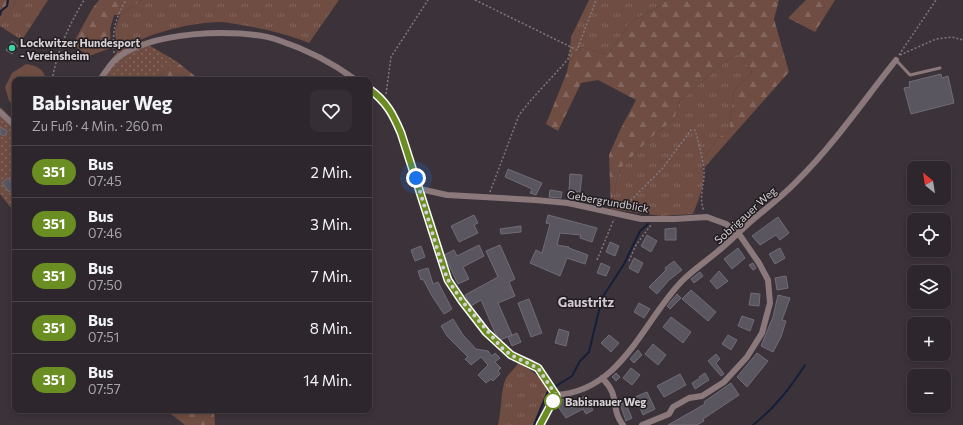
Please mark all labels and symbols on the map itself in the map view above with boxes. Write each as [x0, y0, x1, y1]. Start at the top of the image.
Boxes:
place label: Lockwitzer Hundesport - Vereinsheim [20, 36, 140, 62]
marker: Lockwitzer Hundesport - Vereinsheim [7, 43, 17, 53]
north arrow [907, 161, 951, 205]
your location [406, 168, 426, 188]
street label: Sobrigauer Weg [711, 184, 779, 246]
street label: Gebergrundblick [566, 187, 650, 215]
district label: Gaustritz [558, 294, 614, 310]
marker: Babisnauer Weg [544, 392, 562, 410]
place label: Babisnauer Weg [565, 395, 646, 408]

